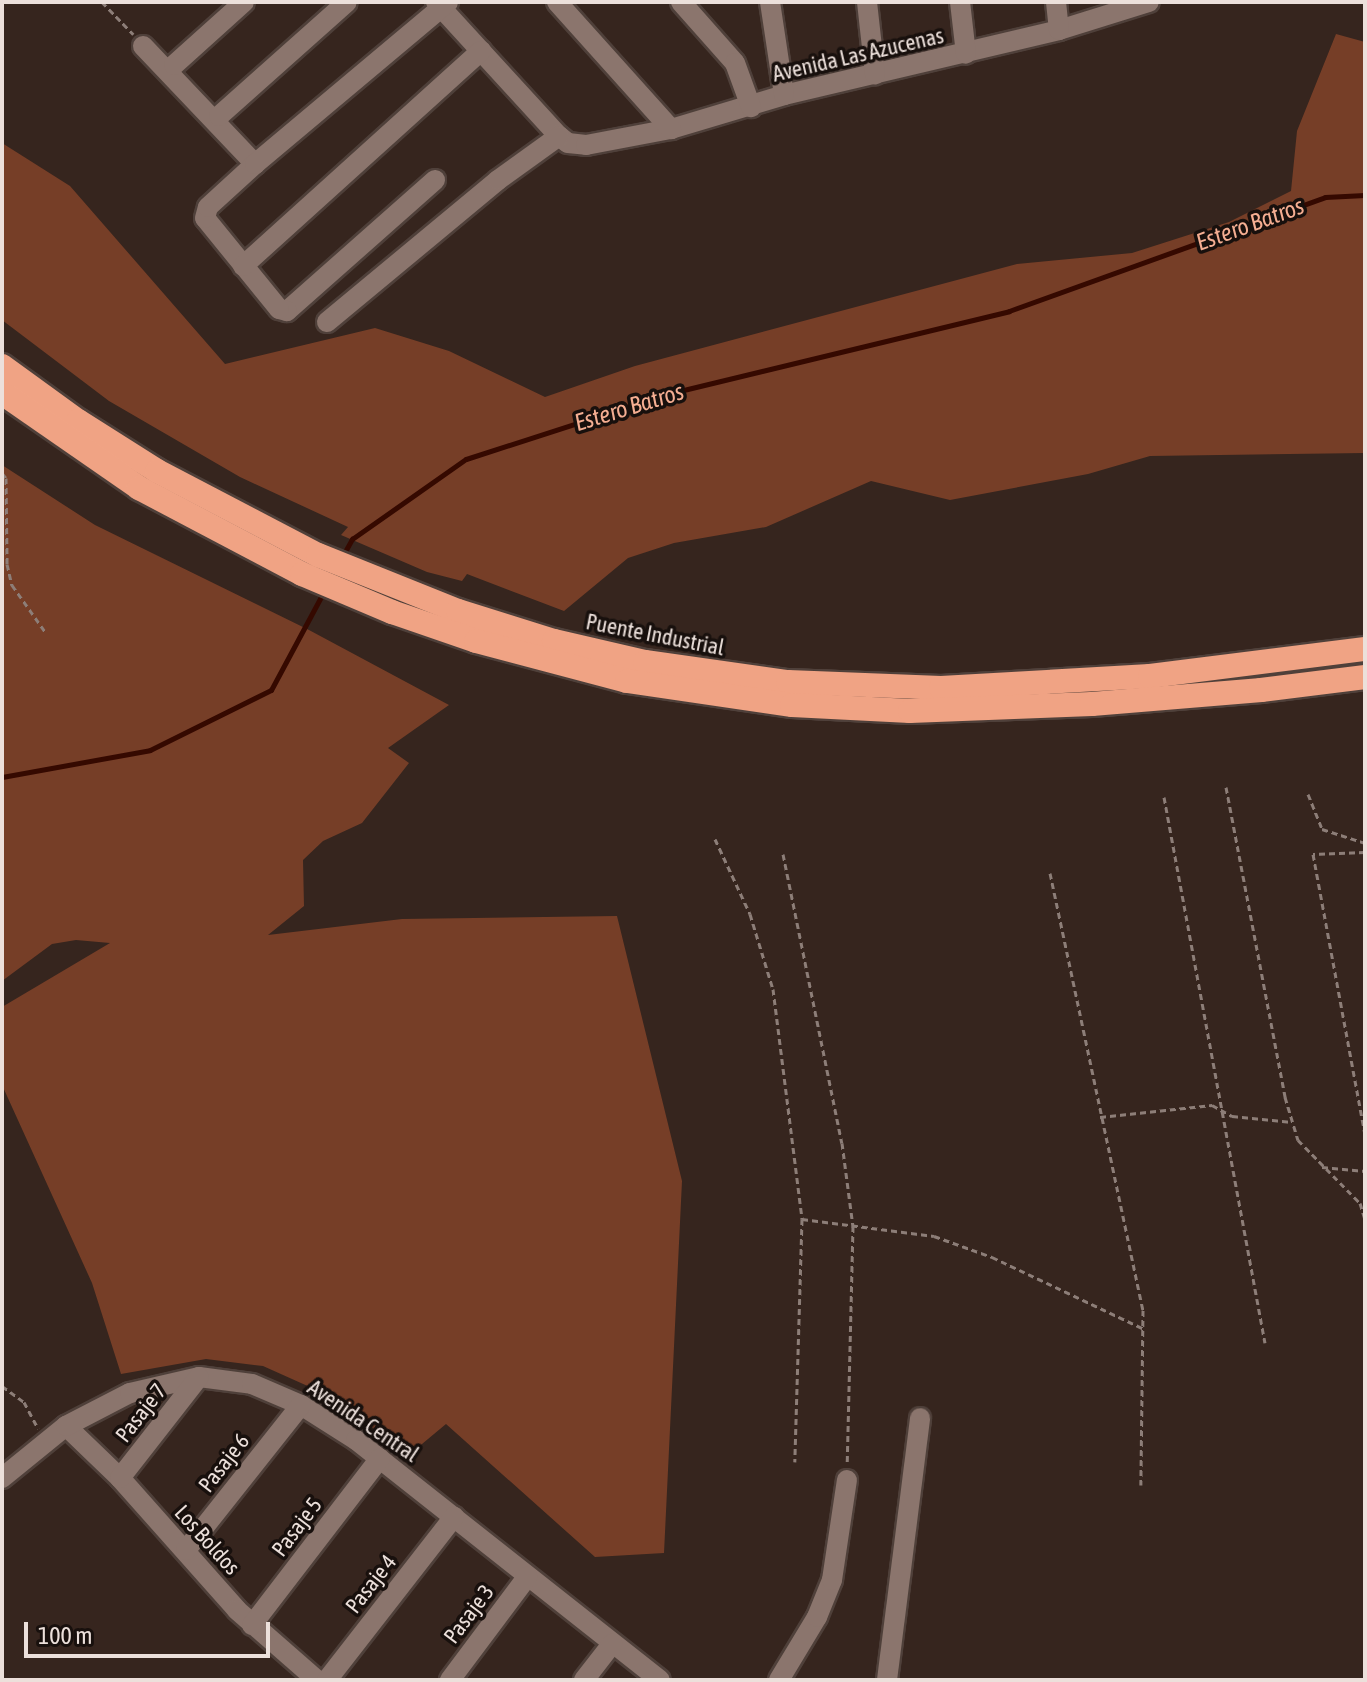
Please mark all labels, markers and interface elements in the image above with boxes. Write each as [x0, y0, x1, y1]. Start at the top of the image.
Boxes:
street label: Avenida Las Azucenas [770, 22, 946, 88]
water label: Estero Batros [1192, 191, 1308, 257]
water label: Estero Batros [571, 377, 687, 437]
street label: Puente Industrial [584, 609, 726, 661]
street label: Avenida Central [303, 1374, 423, 1468]
street label: Pasaje 7 [110, 1378, 172, 1448]
street label: Pasaje 6 [193, 1428, 255, 1498]
street label: Pasaje 5 [266, 1492, 328, 1562]
street label: Los Boldos [169, 1500, 245, 1580]
street label: Pasaje 4 [340, 1549, 402, 1619]
street label: Pasaje 3 [438, 1579, 500, 1649]
scale bar [28, 1606, 274, 1656]
text: 100 m [38, 1622, 92, 1649]

